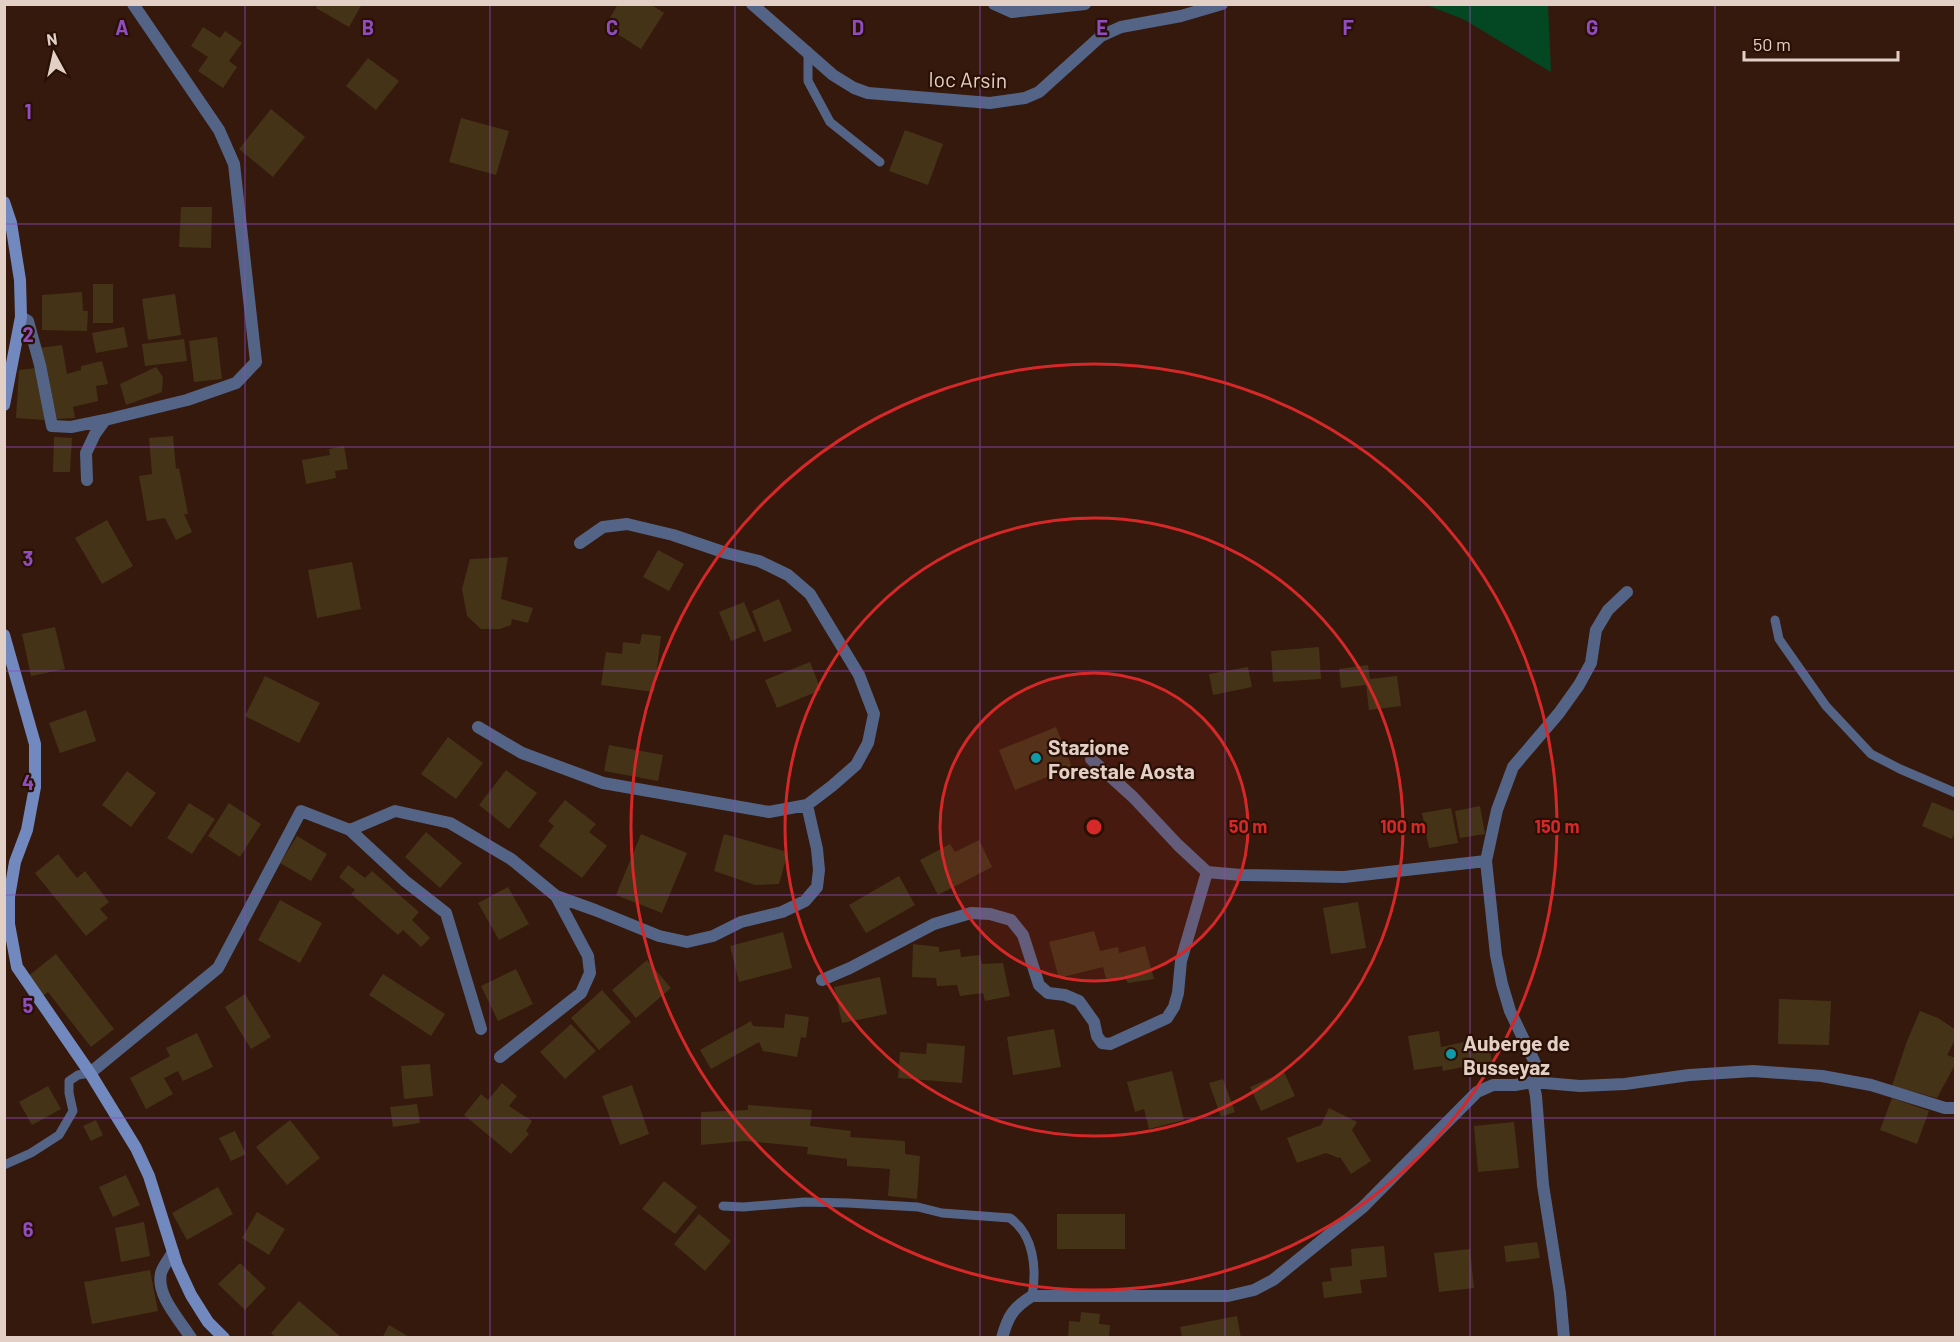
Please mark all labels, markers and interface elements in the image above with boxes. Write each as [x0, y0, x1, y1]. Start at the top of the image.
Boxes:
text: A [115, 15, 129, 39]
text: B [362, 15, 374, 39]
text: C [606, 15, 618, 39]
text: D [852, 15, 864, 39]
text: E [1096, 15, 1108, 39]
text: F [1342, 15, 1354, 39]
text: G [1586, 15, 1598, 39]
north arrow [24, 24, 84, 84]
scale bar [1744, 24, 1898, 62]
text: N [45, 29, 58, 49]
text: 50 m [1753, 33, 1791, 55]
street label: loc Arsin [929, 66, 1007, 92]
text: 1 [24, 99, 32, 123]
text: 2 [22, 322, 34, 346]
text: 3 [23, 546, 33, 570]
place label: Stazione Forestale Aosta [1048, 734, 1195, 783]
marker: Stazione Forestale Aosta [1029, 751, 1043, 765]
text: 4 [22, 770, 34, 794]
text: 50 m [1229, 815, 1267, 837]
text: 100 m [1380, 815, 1426, 837]
text: 150 m [1535, 815, 1579, 837]
centre of rings [1084, 817, 1104, 837]
text: 5 [23, 993, 34, 1017]
place label: Auberge de Busseyaz [1463, 1030, 1570, 1079]
marker: Auberge de Busseyaz [1444, 1047, 1458, 1061]
text: 6 [23, 1217, 34, 1241]

